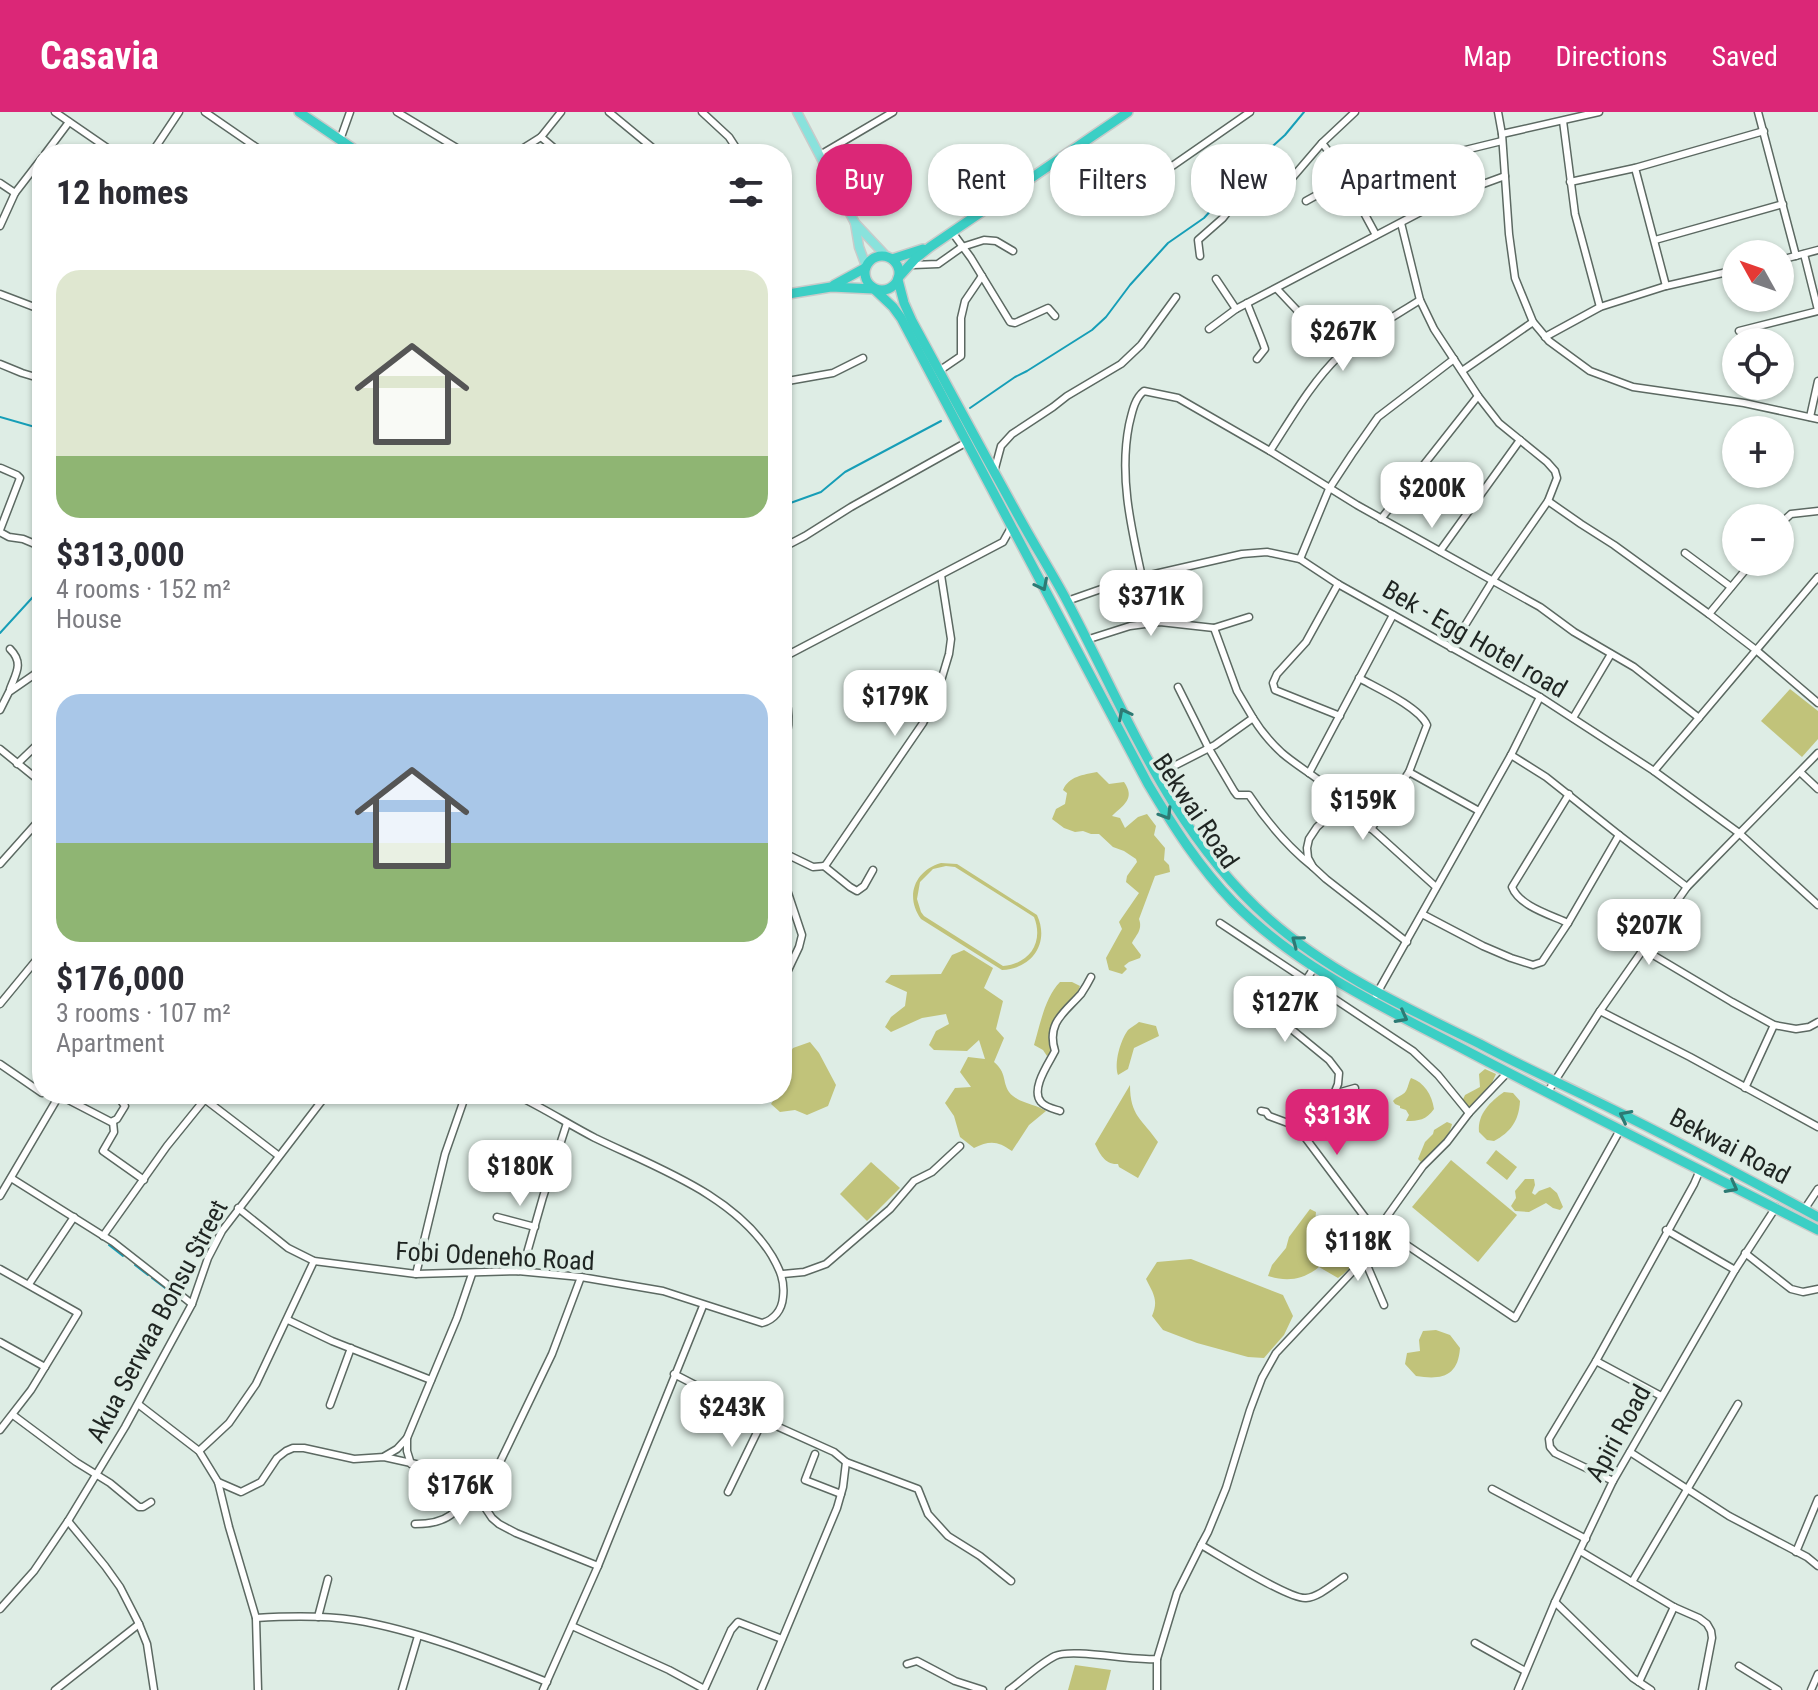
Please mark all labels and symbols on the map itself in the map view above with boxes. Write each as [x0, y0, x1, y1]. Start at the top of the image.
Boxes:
north arrow [1722, 240, 1794, 312]
pin: $267K [1287, 305, 1399, 373]
pin: $200K [1376, 462, 1488, 530]
pin: $371K [1095, 570, 1207, 638]
street label: Bek - Egg Hotel road [1378, 574, 1572, 704]
one-way arrow [1033, 576, 1048, 591]
pin: $179K [839, 670, 951, 738]
one-way arrow [1119, 708, 1134, 723]
street label: Bekwai Road [1147, 748, 1245, 874]
pin: $159K [1307, 774, 1419, 842]
one-way arrow [1156, 805, 1172, 820]
pin: $207K [1593, 899, 1705, 967]
one-way arrow [1291, 937, 1306, 951]
pin: $127K [1229, 976, 1341, 1044]
one-way arrow [1393, 1007, 1408, 1022]
pin: $313K [1281, 1089, 1393, 1157]
street label: Bekwai Road [1665, 1102, 1795, 1190]
one-way arrow [1618, 1110, 1633, 1125]
pin: $180K [464, 1140, 576, 1208]
one-way arrow [1724, 1177, 1739, 1192]
street label: Akua Serwaa Bonsu Street [80, 1195, 234, 1447]
pin: $118K [1302, 1215, 1414, 1283]
street label: Fobi Odeneho Road [395, 1236, 595, 1276]
street label: Apiri Road [1579, 1379, 1657, 1487]
pin: $243K [676, 1381, 788, 1449]
pin: $176K [404, 1459, 516, 1527]

